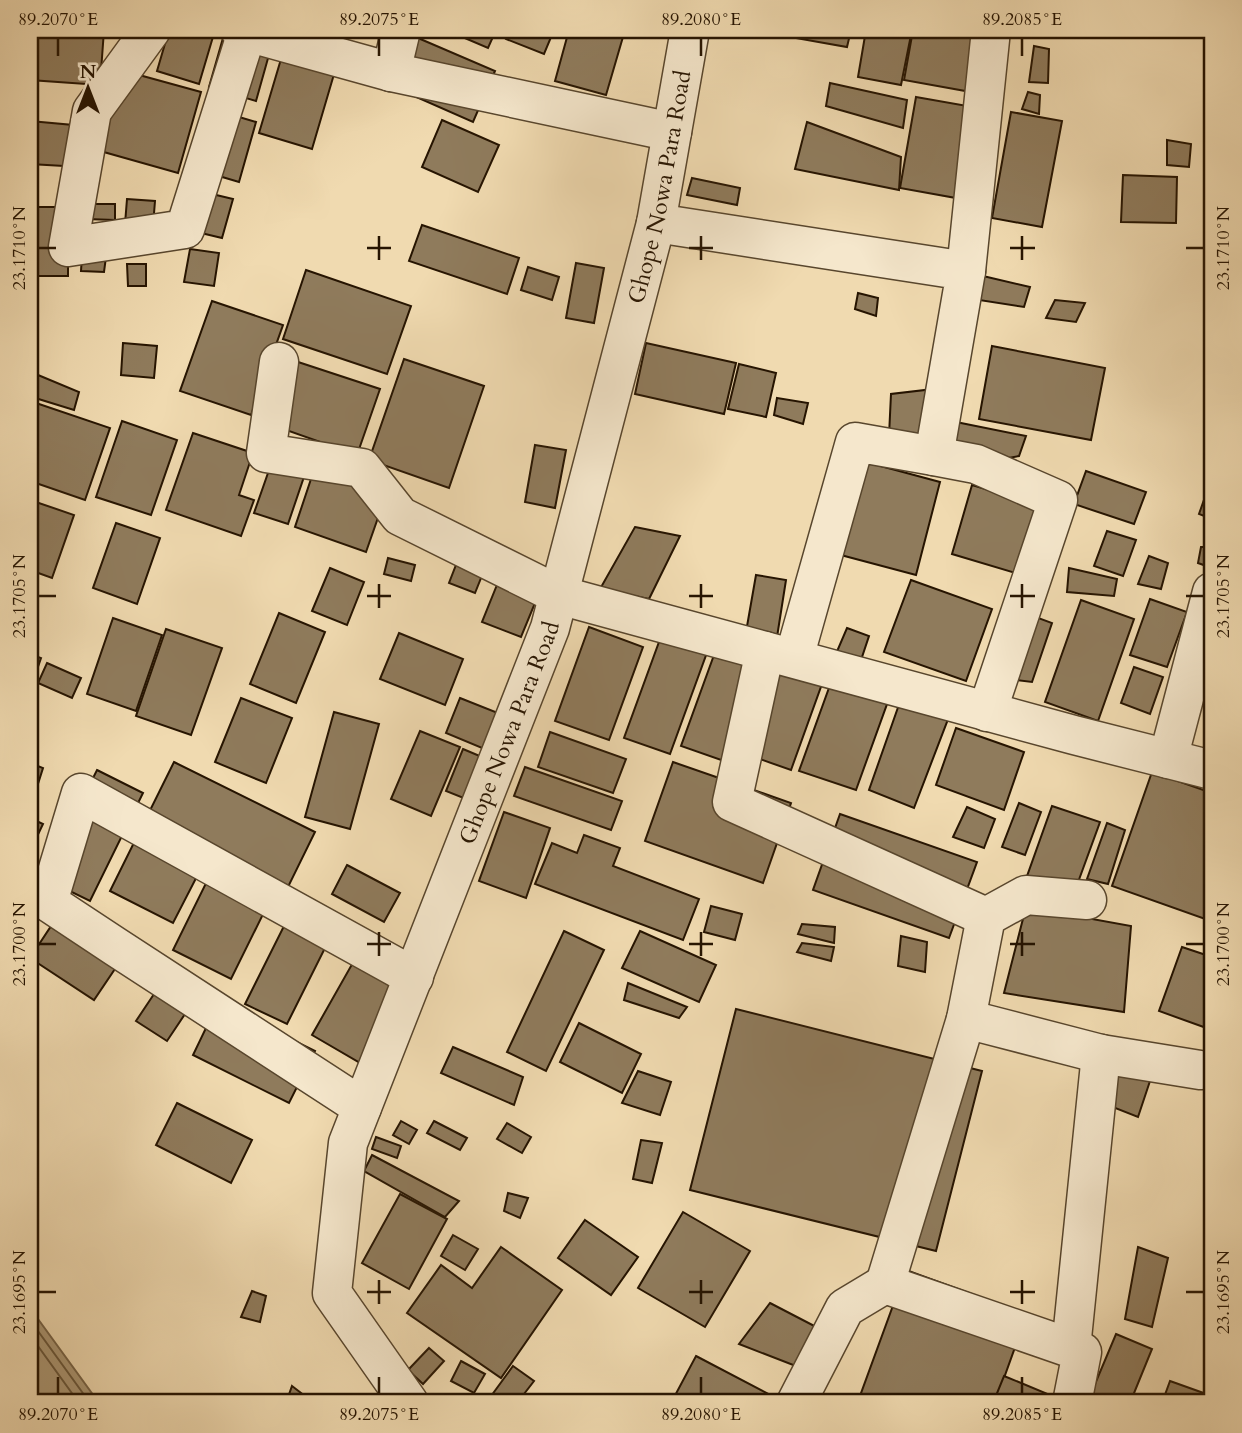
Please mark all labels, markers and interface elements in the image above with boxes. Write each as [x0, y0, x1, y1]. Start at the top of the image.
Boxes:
text: 89.2070°E [18, 7, 98, 32]
text: 89.2075°E [339, 7, 419, 32]
text: 89.2080°E [661, 7, 741, 32]
text: 89.2085°E [982, 7, 1062, 32]
north arrow [52, 52, 122, 122]
text: N [80, 59, 97, 85]
street label: Ghope Nowa Para Road [620, 67, 698, 307]
text: 23.1710°N [7, 205, 32, 290]
text: 23.1710°N [1211, 205, 1236, 290]
text: 23.1705°N [7, 553, 32, 638]
text: 23.1705°N [1211, 553, 1236, 638]
street label: Ghope Nowa Para Road [451, 617, 567, 849]
text: 23.1700°N [7, 901, 32, 986]
text: 23.1700°N [1211, 901, 1236, 986]
text: 23.1695°N [7, 1249, 32, 1334]
text: 23.1695°N [1211, 1249, 1236, 1334]
text: 89.2070°E [18, 1402, 98, 1427]
text: 89.2075°E [339, 1402, 419, 1427]
text: 89.2080°E [661, 1402, 741, 1427]
text: 89.2085°E [982, 1402, 1062, 1427]

